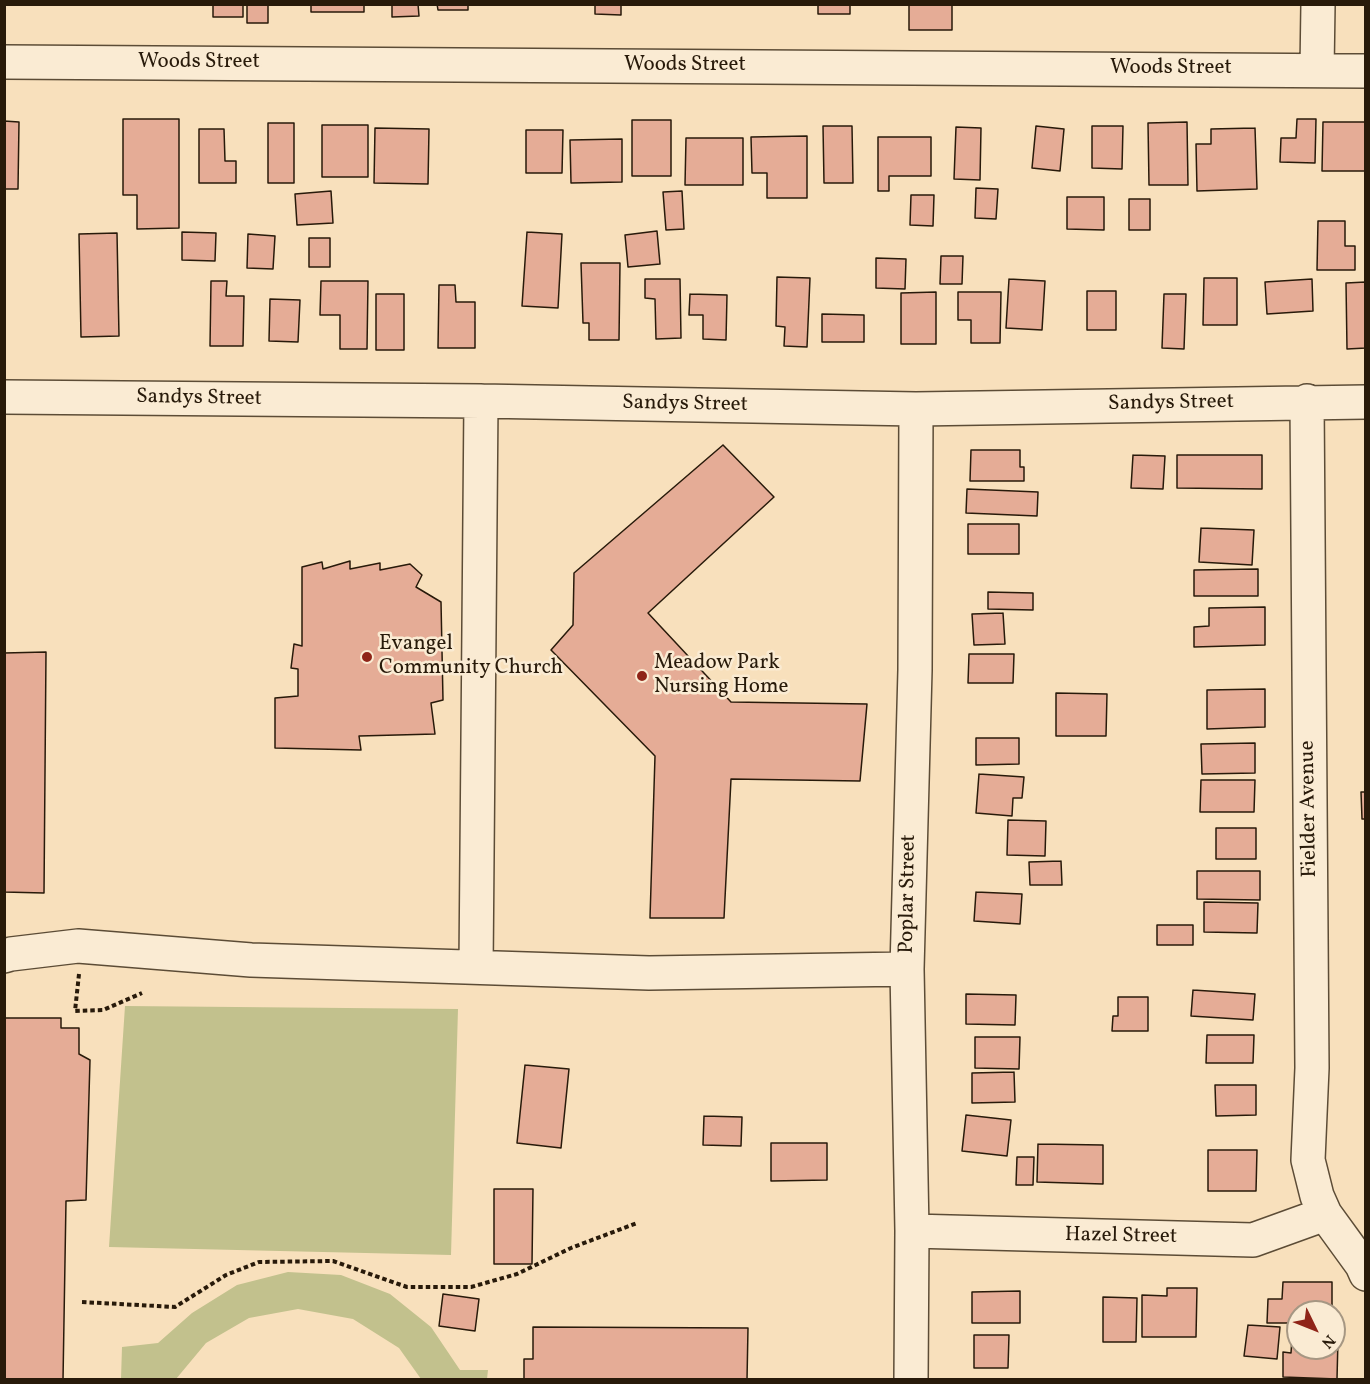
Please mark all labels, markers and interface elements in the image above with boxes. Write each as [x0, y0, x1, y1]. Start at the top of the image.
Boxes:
street label: Woods Street [138, 50, 260, 76]
street label: Woods Street [624, 53, 746, 79]
street label: Woods Street [1110, 56, 1232, 82]
street label: Sandys Street [136, 385, 262, 413]
street label: Sandys Street [1108, 390, 1234, 418]
street label: Sandys Street [622, 391, 748, 419]
place label: Evangel Community Church [379, 632, 563, 682]
marker: Evangel Community Church [360, 650, 374, 664]
place label: Meadow Park Nursing Home [654, 651, 789, 701]
marker: Meadow Park Nursing Home [635, 669, 649, 683]
street label: Fielder Avenue [1296, 740, 1324, 878]
street label: Poplar Street [895, 834, 923, 954]
street label: Hazel Street [1065, 1223, 1177, 1251]
north arrow [1286, 1300, 1346, 1360]
text: N [1316, 1329, 1340, 1353]

